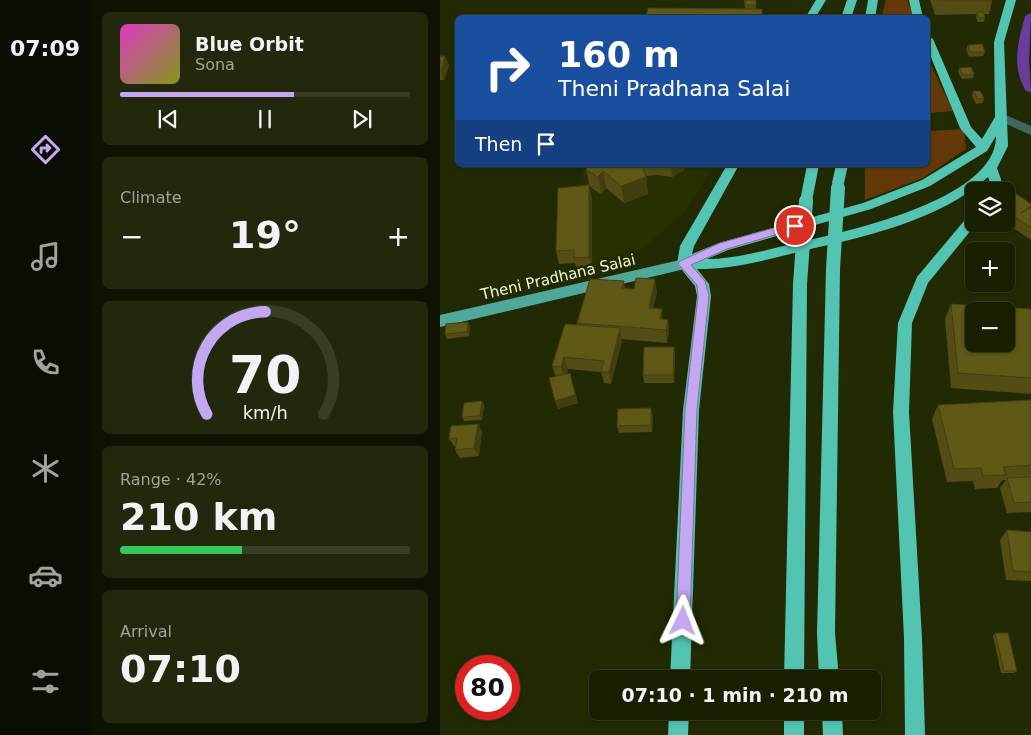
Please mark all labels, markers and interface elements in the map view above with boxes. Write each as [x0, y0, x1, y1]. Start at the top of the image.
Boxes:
text: Blue Orbit [195, 33, 304, 55]
icon: right [475, 35, 540, 100]
text: 160 m [558, 35, 680, 75]
text: 07:09 [10, 36, 80, 61]
text: Sona [195, 55, 235, 74]
text: Theni Pradhana Salai [558, 76, 790, 101]
icon: previous [154, 105, 182, 133]
icon: pause [251, 105, 279, 133]
icon: next [348, 105, 376, 133]
icon: arrive [532, 130, 560, 158]
icon: directions [28, 132, 63, 167]
text: Then [475, 133, 522, 155]
map controls [965, 182, 1015, 352]
button: layers [965, 182, 1015, 232]
text: Climate [120, 188, 182, 207]
pin [774, 205, 816, 247]
icon: arrive [781, 212, 809, 240]
text: 19° [229, 213, 301, 257]
text: − [120, 220, 143, 253]
text: + [387, 220, 410, 253]
icon: music [28, 239, 63, 274]
button: + [965, 242, 1015, 292]
street label: Theni Pradhana Salai [478, 250, 637, 304]
button: − [965, 302, 1015, 352]
icon: phone [28, 345, 63, 380]
text: 70 [229, 345, 301, 405]
text: km/h [242, 402, 288, 423]
icon: climate [28, 451, 63, 486]
text: Range · 42% [120, 470, 222, 489]
text: 210 km [120, 495, 277, 539]
icon: car [28, 558, 63, 593]
position arrow [656, 594, 708, 646]
text: Arrival [120, 622, 172, 641]
text: 07:10 [120, 647, 241, 691]
speed limit sign: 80 [455, 655, 520, 720]
icon: filters [28, 664, 63, 699]
text: 07:10 · 1 min · 210 m [621, 684, 849, 706]

